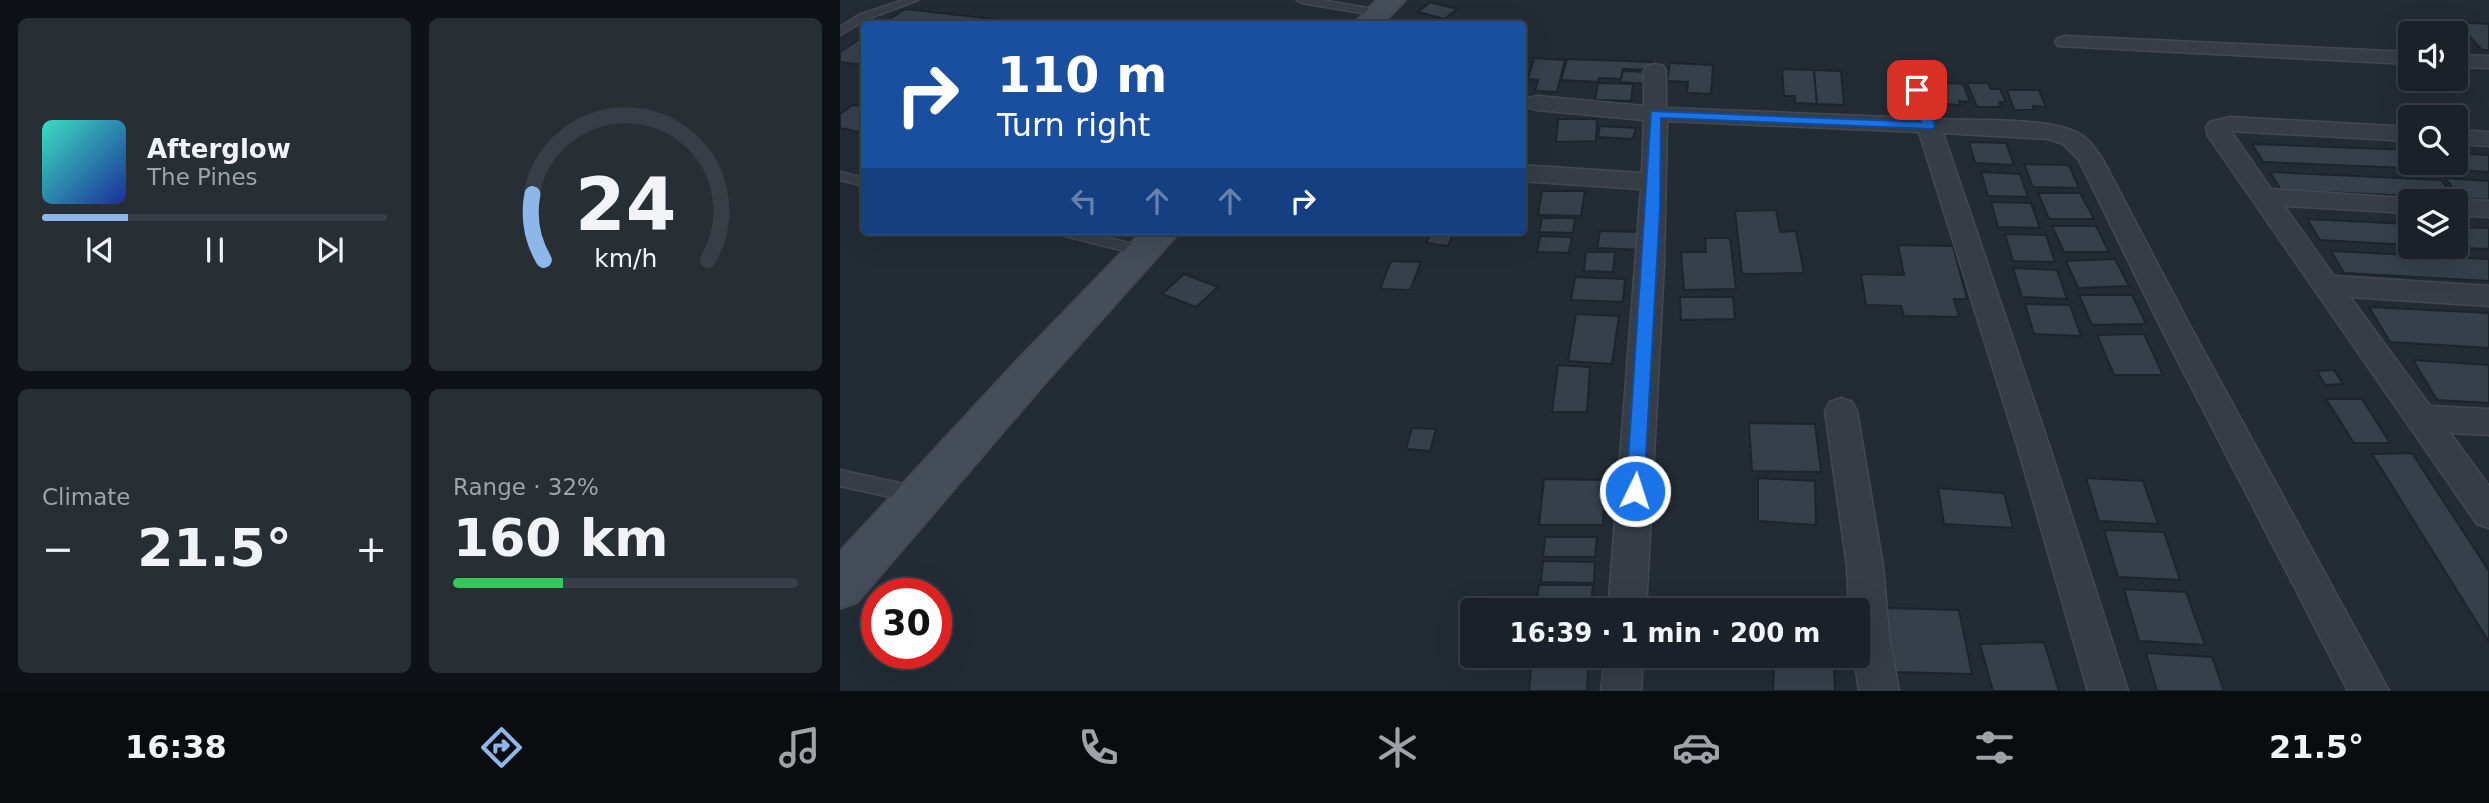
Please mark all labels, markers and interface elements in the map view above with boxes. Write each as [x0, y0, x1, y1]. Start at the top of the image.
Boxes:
map controls [2398, 21, 2468, 259]
button: sound [2398, 21, 2468, 91]
text: 110 m [997, 47, 1167, 104]
icon: right [882, 49, 973, 140]
pin [1887, 60, 1947, 120]
icon: arrive [1898, 71, 1936, 109]
button: search [2398, 105, 2468, 175]
text: Turn right [997, 106, 1150, 144]
text: Afterglow [147, 134, 291, 164]
text: 24 [575, 163, 676, 248]
text: The Pines [147, 164, 258, 190]
icon: left [1065, 182, 1103, 220]
icon: ahead [1138, 182, 1176, 220]
icon: ahead [1211, 182, 1249, 220]
icon: right [1284, 182, 1322, 220]
button: layers [2398, 189, 2468, 259]
icon: previous [81, 231, 119, 269]
icon: pause [196, 231, 234, 269]
icon: next [311, 231, 349, 269]
text: km/h [594, 244, 657, 273]
position arrow [1598, 454, 1672, 528]
text: Range · 32% [453, 474, 599, 500]
text: Climate [42, 484, 131, 510]
text: 160 km [453, 508, 668, 568]
text: 21.5° [137, 518, 292, 578]
text: − [42, 527, 74, 571]
text: + [355, 527, 387, 571]
speed limit sign: 30 [861, 578, 952, 669]
text: 16:39 · 1 min · 200 m [1510, 618, 1820, 648]
icon: directions [477, 723, 526, 772]
icon: music [775, 723, 824, 772]
icon: phone [1074, 723, 1123, 772]
icon: climate [1373, 723, 1422, 772]
icon: car [1672, 723, 1721, 772]
icon: filters [1970, 723, 2019, 772]
text: 16:38 [125, 728, 227, 766]
text: 21.5° [2269, 728, 2364, 766]

